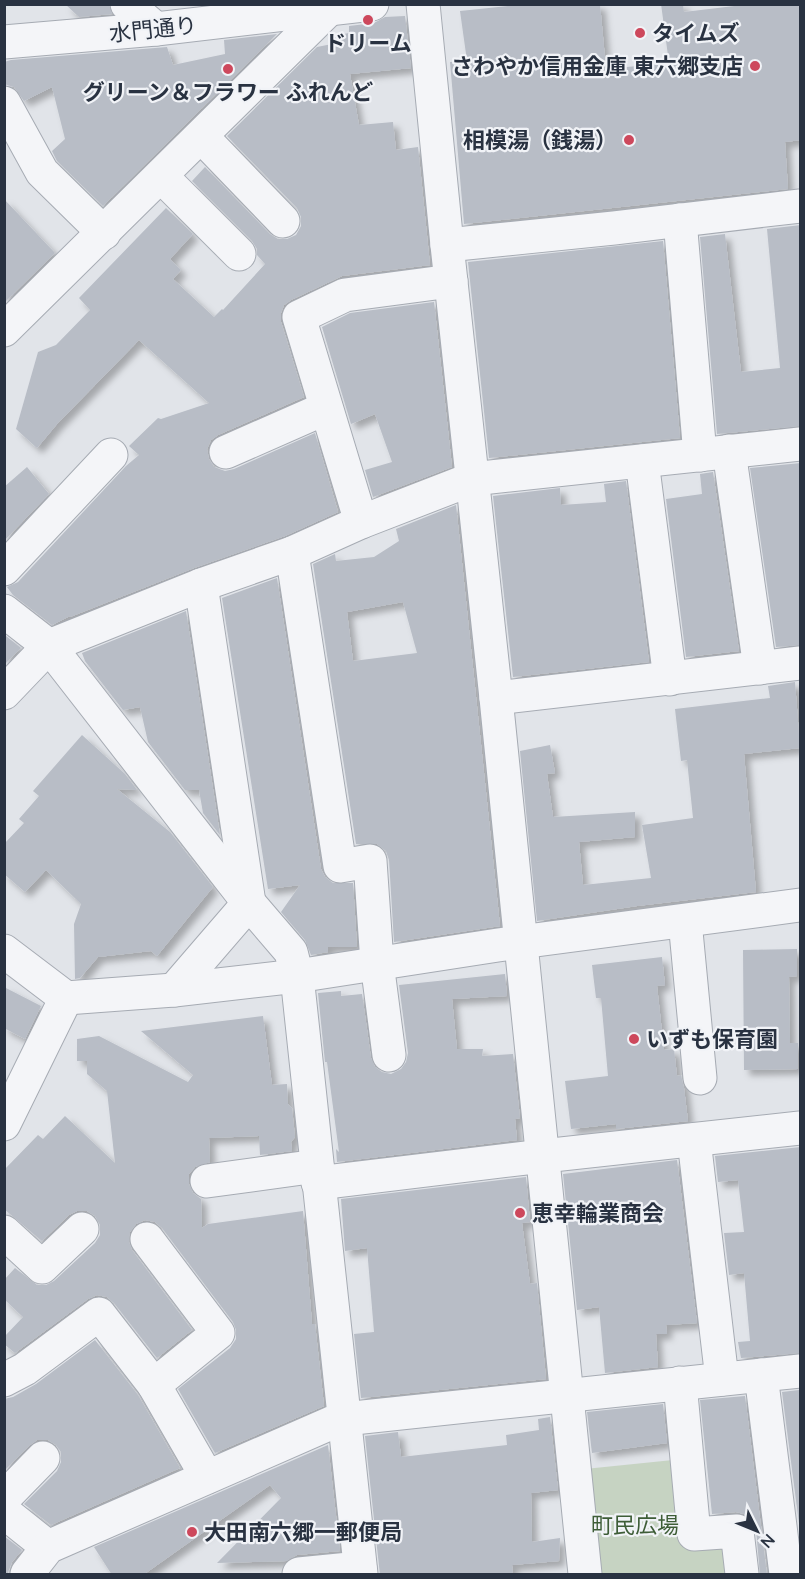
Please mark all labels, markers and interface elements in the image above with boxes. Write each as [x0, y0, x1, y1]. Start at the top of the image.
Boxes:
street label: 水門通り [108, 10, 198, 48]
marker: ドリーム [361, 13, 375, 27]
place label: タイムズ [652, 19, 740, 47]
marker: タイムズ [633, 26, 647, 40]
place label: ドリーム [324, 29, 412, 57]
place label: さわやか信用金庫 東六郷支店 [451, 52, 743, 80]
marker: さわやか信用金庫 東六郷支店 [748, 59, 762, 73]
marker: グリーン＆フラワー ふれんど [221, 62, 235, 76]
place label: グリーン＆フラワー ふれんど [83, 78, 373, 106]
place label: 相模湯（銭湯） [463, 126, 617, 154]
marker: 相模湯（銭湯） [622, 133, 636, 147]
place label: いずも保育園 [646, 1025, 778, 1053]
marker: いずも保育園 [627, 1032, 641, 1046]
place label: 恵幸輪業商会 [532, 1199, 664, 1227]
marker: 恵幸輪業商会 [513, 1206, 527, 1220]
north arrow [727, 1501, 787, 1561]
park label: 町民広場 [591, 1511, 679, 1539]
place label: 大田南六郷一郵便局 [204, 1518, 402, 1546]
marker: 大田南六郷一郵便局 [185, 1525, 199, 1539]
text: N [757, 1530, 779, 1552]

